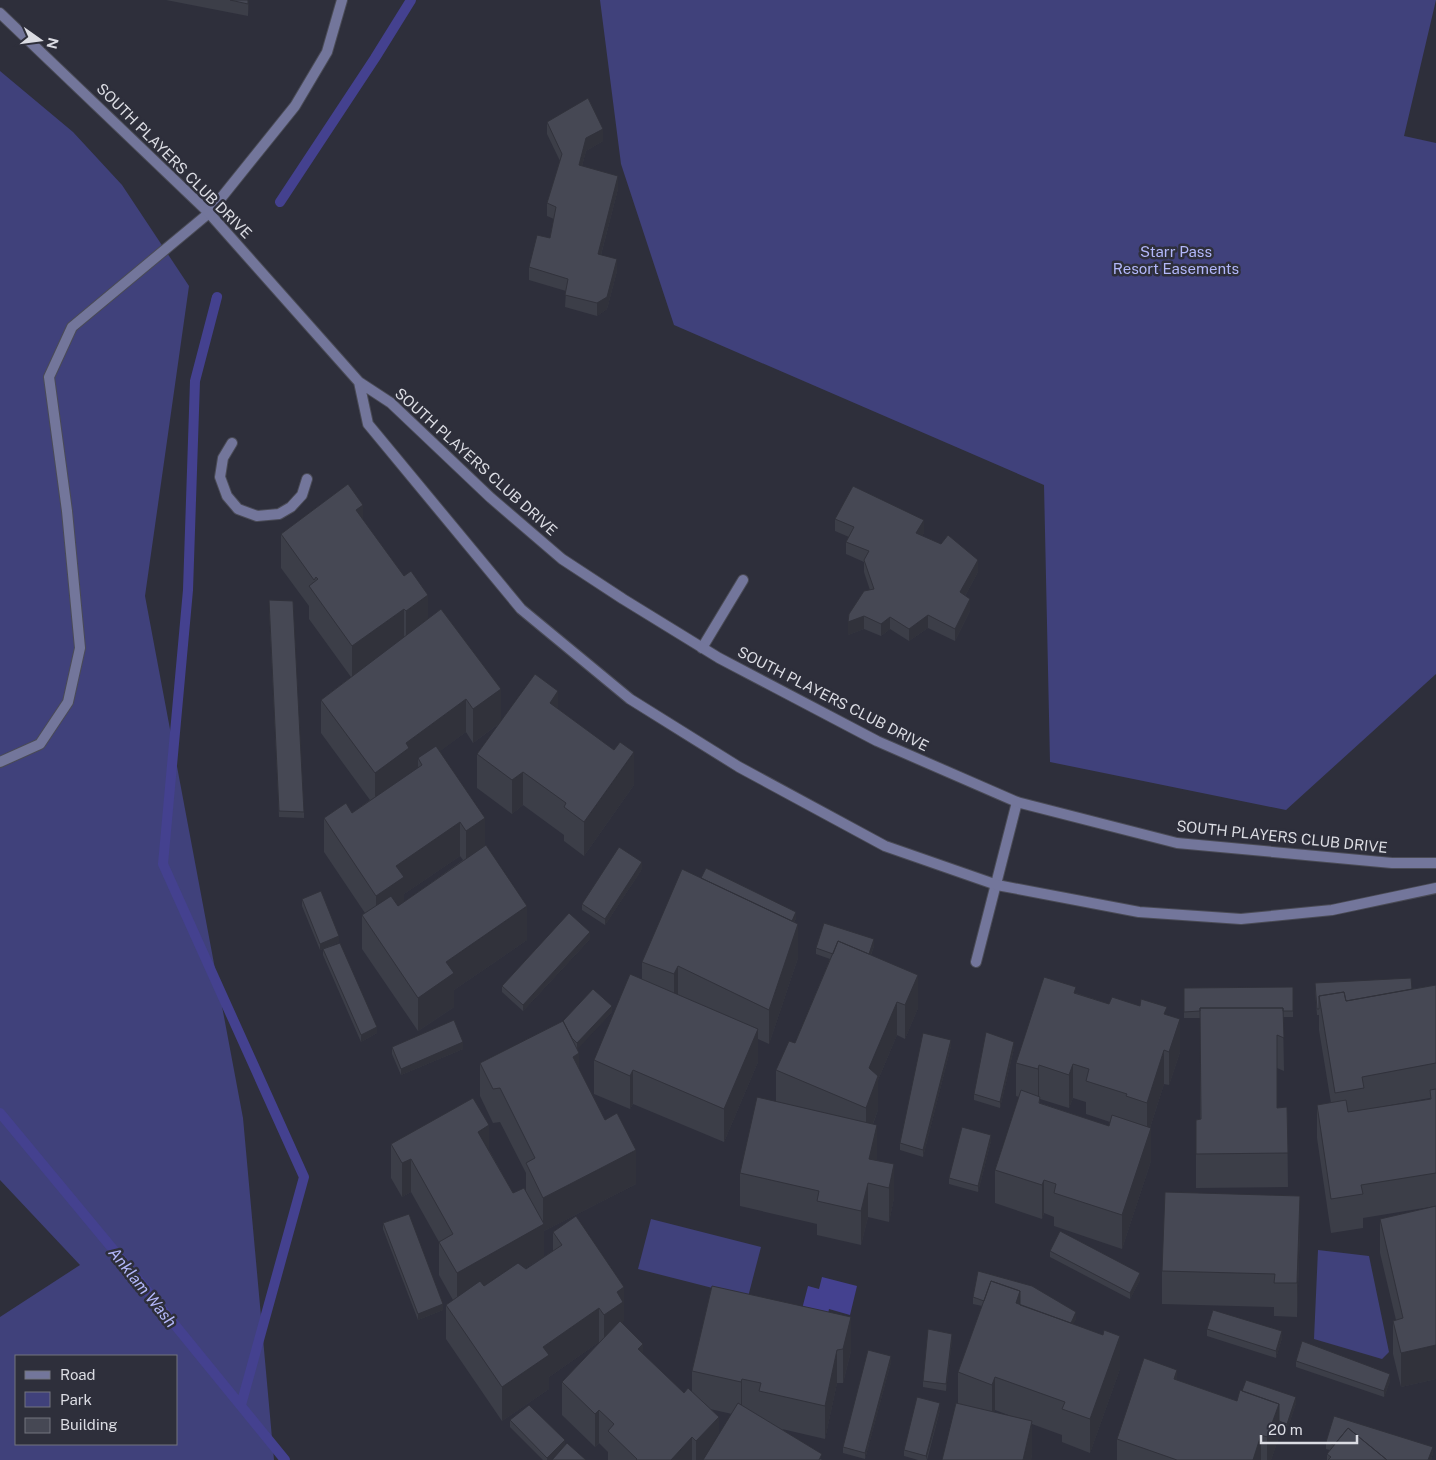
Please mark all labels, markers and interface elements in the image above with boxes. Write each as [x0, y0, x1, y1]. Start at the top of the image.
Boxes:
north arrow [15, 15, 65, 65]
text: N [44, 36, 62, 50]
street label: SOUTH PLAYERS CLUB DRIVE [93, 80, 255, 242]
park label: Starr Pass Resort Easements [1113, 243, 1239, 277]
street label: SOUTH PLAYERS CLUB DRIVE [392, 384, 561, 539]
street label: SOUTH PLAYERS CLUB DRIVE [735, 643, 932, 754]
street label: SOUTH PLAYERS CLUB DRIVE [1176, 817, 1388, 856]
water label: Anklam Wash [105, 1243, 181, 1331]
legend [15, 1355, 178, 1445]
text: Road [60, 1366, 96, 1383]
text: Park [60, 1391, 92, 1408]
scale bar [1261, 1412, 1357, 1444]
text: Building [60, 1416, 118, 1433]
text: 20 m [1268, 1421, 1303, 1438]

